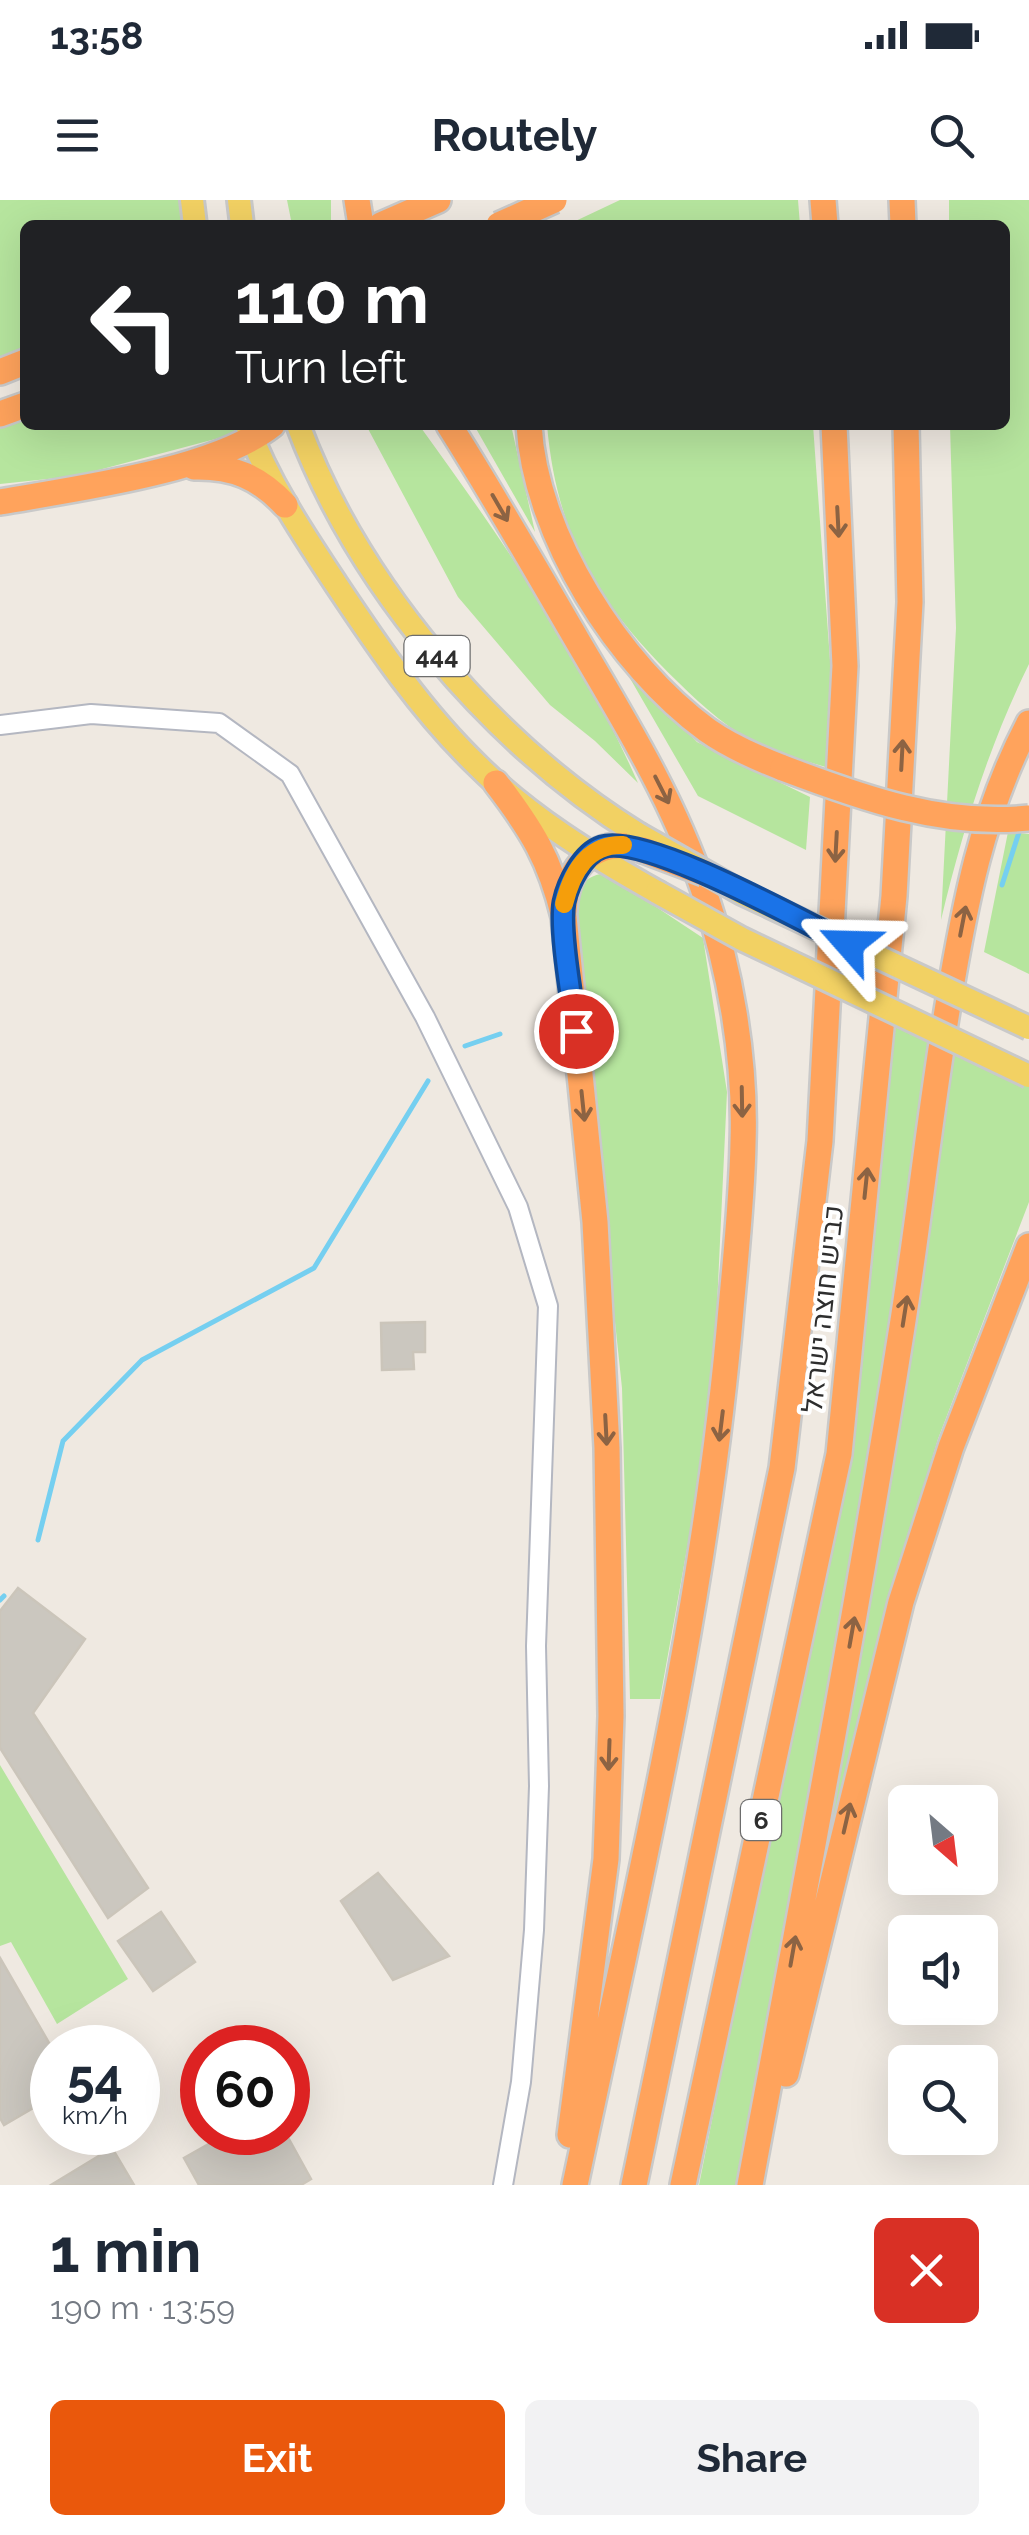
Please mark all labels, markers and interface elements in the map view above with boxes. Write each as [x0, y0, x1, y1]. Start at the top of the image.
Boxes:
text: 13:58 [50, 13, 143, 58]
icon: menu [50, 108, 105, 163]
icon: search [924, 108, 979, 163]
text: Routely [432, 109, 597, 162]
text: 110 m [235, 257, 429, 339]
icon: left [70, 260, 200, 390]
text: Turn left [235, 341, 407, 394]
one-way arrow [490, 493, 510, 522]
one-way arrow [829, 506, 848, 538]
road number: 444 [404, 636, 470, 676]
one-way arrow [892, 739, 911, 771]
one-way arrow [653, 775, 672, 804]
one-way arrow [826, 830, 845, 863]
position arrow [797, 892, 901, 996]
one-way arrow [955, 906, 974, 938]
pin [534, 989, 619, 1074]
icon: arrive [549, 1004, 604, 1059]
one-way arrow [733, 1086, 752, 1118]
one-way arrow [574, 1090, 593, 1122]
one-way arrow [856, 1168, 875, 1200]
street label: כביש חוצה ישראל [796, 1204, 850, 1414]
one-way arrow [896, 1295, 914, 1328]
one-way arrow [711, 1410, 730, 1442]
one-way arrow [597, 1414, 616, 1446]
one-way arrow [843, 1616, 862, 1649]
one-way arrow [600, 1739, 619, 1771]
north arrow [888, 1785, 998, 1895]
map controls [888, 1785, 998, 2155]
road number: 6 [741, 1800, 781, 1840]
one-way arrow [839, 1803, 857, 1835]
button: sound [888, 1915, 998, 2025]
one-way arrow [784, 1936, 803, 1968]
speed limit sign: 60 [180, 2025, 310, 2155]
button: search [888, 2045, 998, 2155]
text: 54 [67, 2048, 123, 2107]
text: km/h [62, 2100, 128, 2130]
text: 1 min [50, 2216, 201, 2286]
button: close [874, 2218, 979, 2323]
text: 190 m · 13:59 [50, 2289, 235, 2326]
button: Exit [50, 2400, 505, 2515]
button: Share [525, 2400, 979, 2515]

